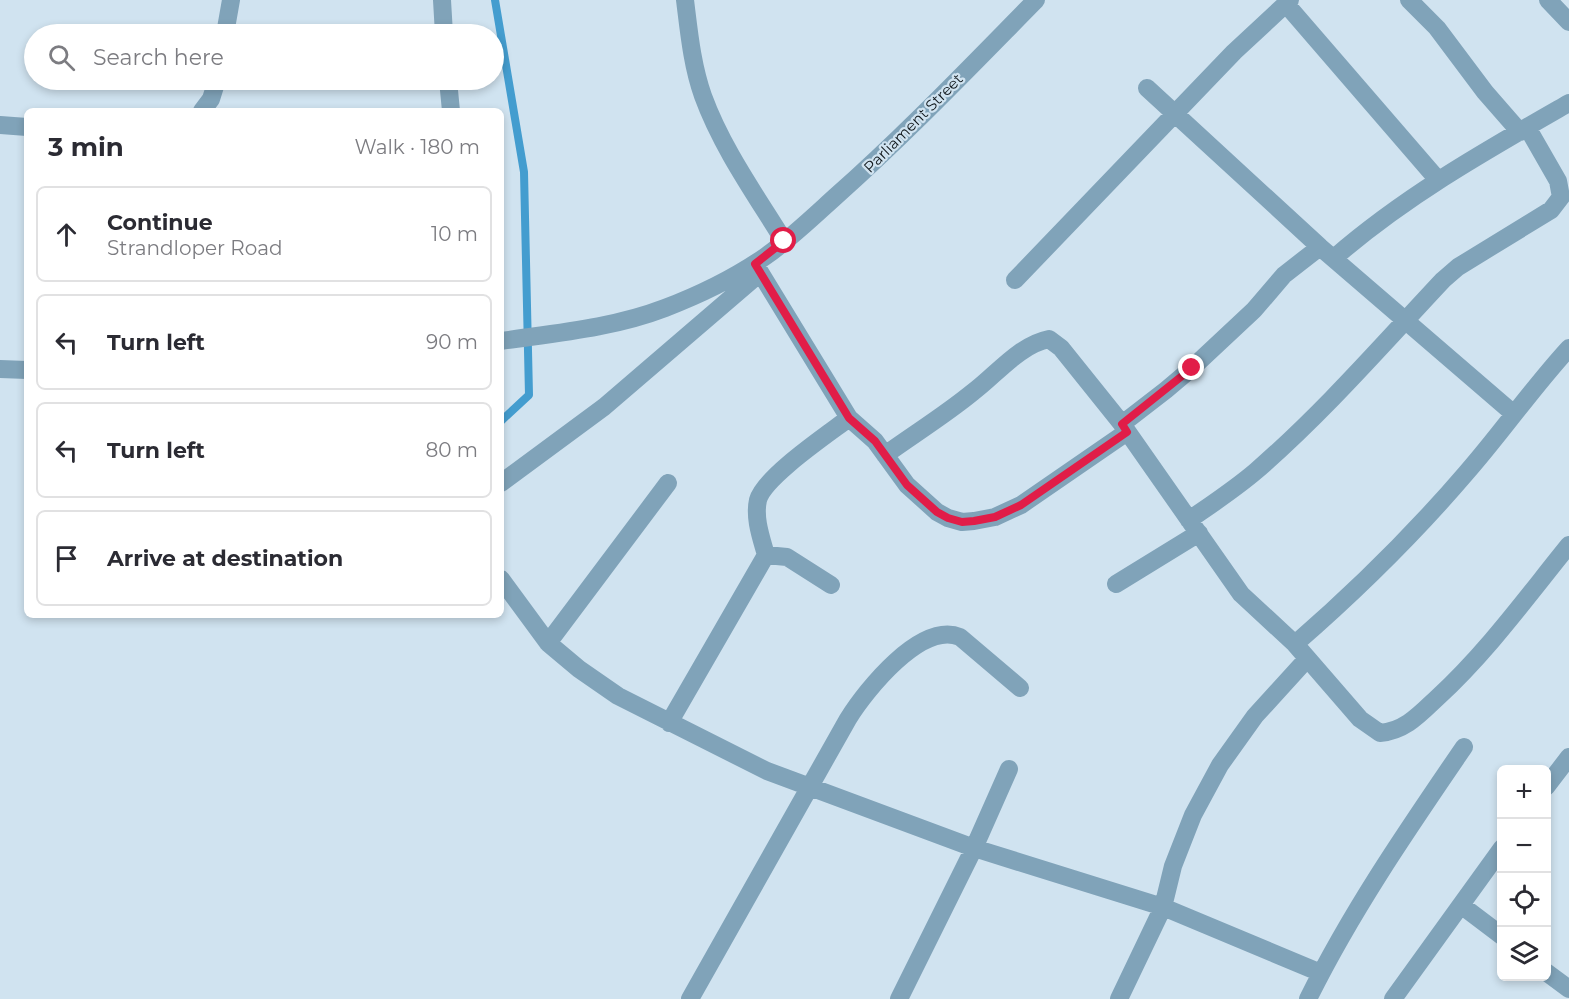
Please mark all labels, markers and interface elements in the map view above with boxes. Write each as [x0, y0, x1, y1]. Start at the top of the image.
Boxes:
search box [24, 24, 504, 90]
icon: search [45, 41, 78, 74]
text: Search here [93, 44, 224, 71]
street label: Parliament Street [859, 69, 967, 177]
text: 3 min [48, 131, 124, 163]
text: Walk · 180 m [355, 135, 480, 159]
text: Continue [107, 209, 213, 236]
icon: ahead [50, 218, 83, 251]
text: 10 m [431, 222, 478, 246]
route start [770, 227, 796, 253]
text: Strandloper Road [107, 236, 283, 260]
icon: left [50, 326, 83, 359]
text: Turn left [107, 329, 205, 356]
text: 90 m [426, 330, 478, 354]
route end [1178, 354, 1204, 380]
icon: left [50, 434, 83, 467]
text: Turn left [107, 437, 205, 464]
text: 80 m [426, 438, 478, 462]
icon: arrive [50, 542, 83, 575]
text: Arrive at destination [107, 545, 343, 572]
map controls [1497, 765, 1551, 981]
button: + [1497, 765, 1551, 819]
button: − [1497, 819, 1551, 873]
button: locate [1497, 873, 1551, 927]
button: layers [1497, 927, 1551, 981]

